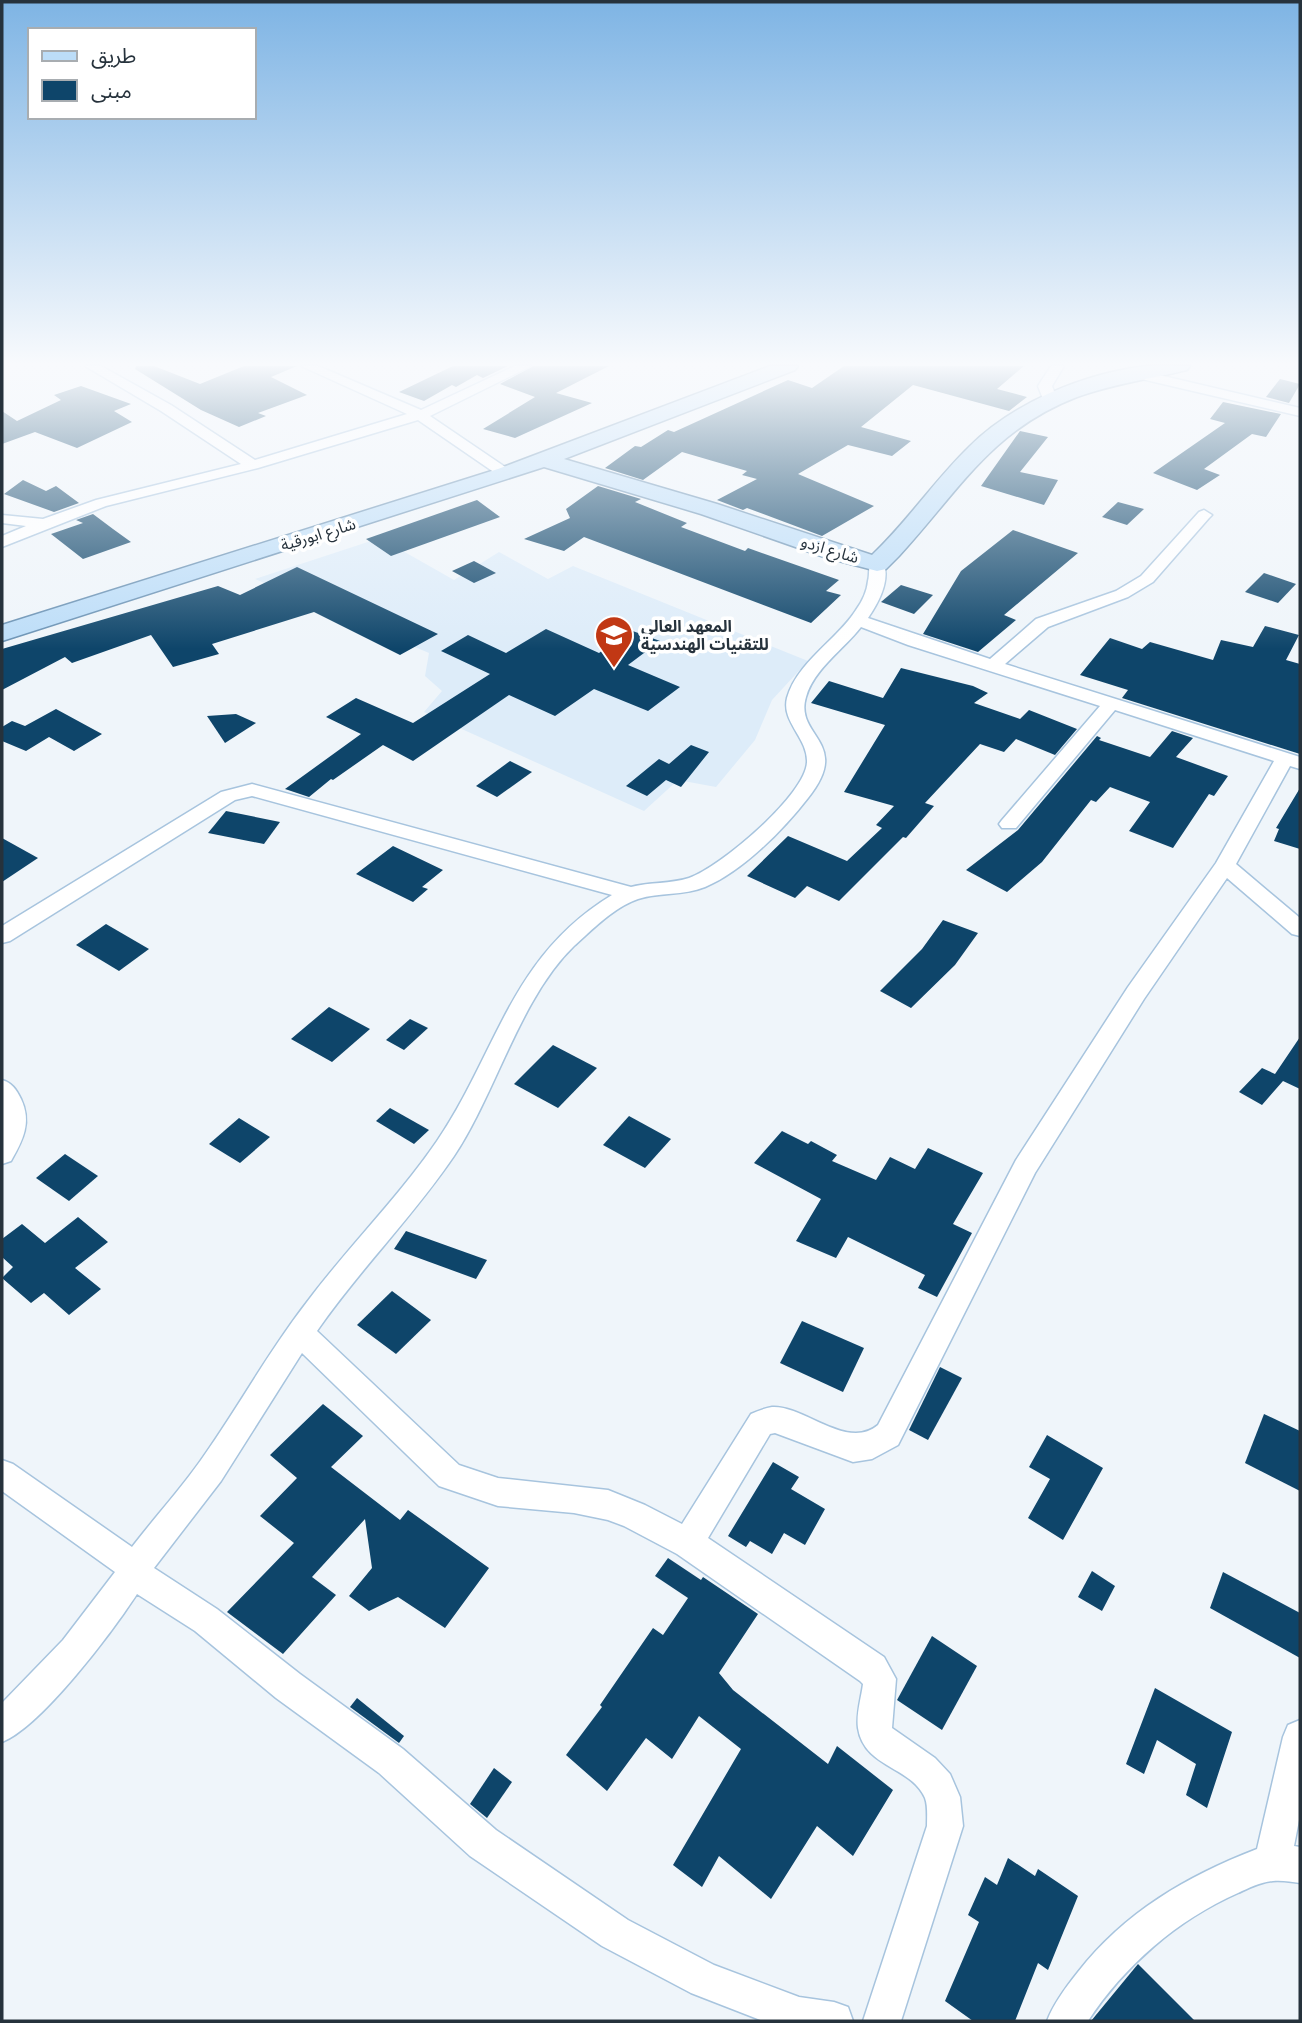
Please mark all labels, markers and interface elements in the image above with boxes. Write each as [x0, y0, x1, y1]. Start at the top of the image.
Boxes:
legend [28, 28, 256, 119]
text: طريق [91, 34, 136, 78]
text: مبنى [91, 69, 132, 113]
street label: شارع ابورقية [276, 507, 360, 563]
street label: شارع ازدو [796, 525, 863, 575]
place label: المعهد العالي للتقنيات الهندسية [641, 610, 769, 662]
school or university icon: المعهد العالي للتقنيات الهندسية [593, 614, 635, 669]

